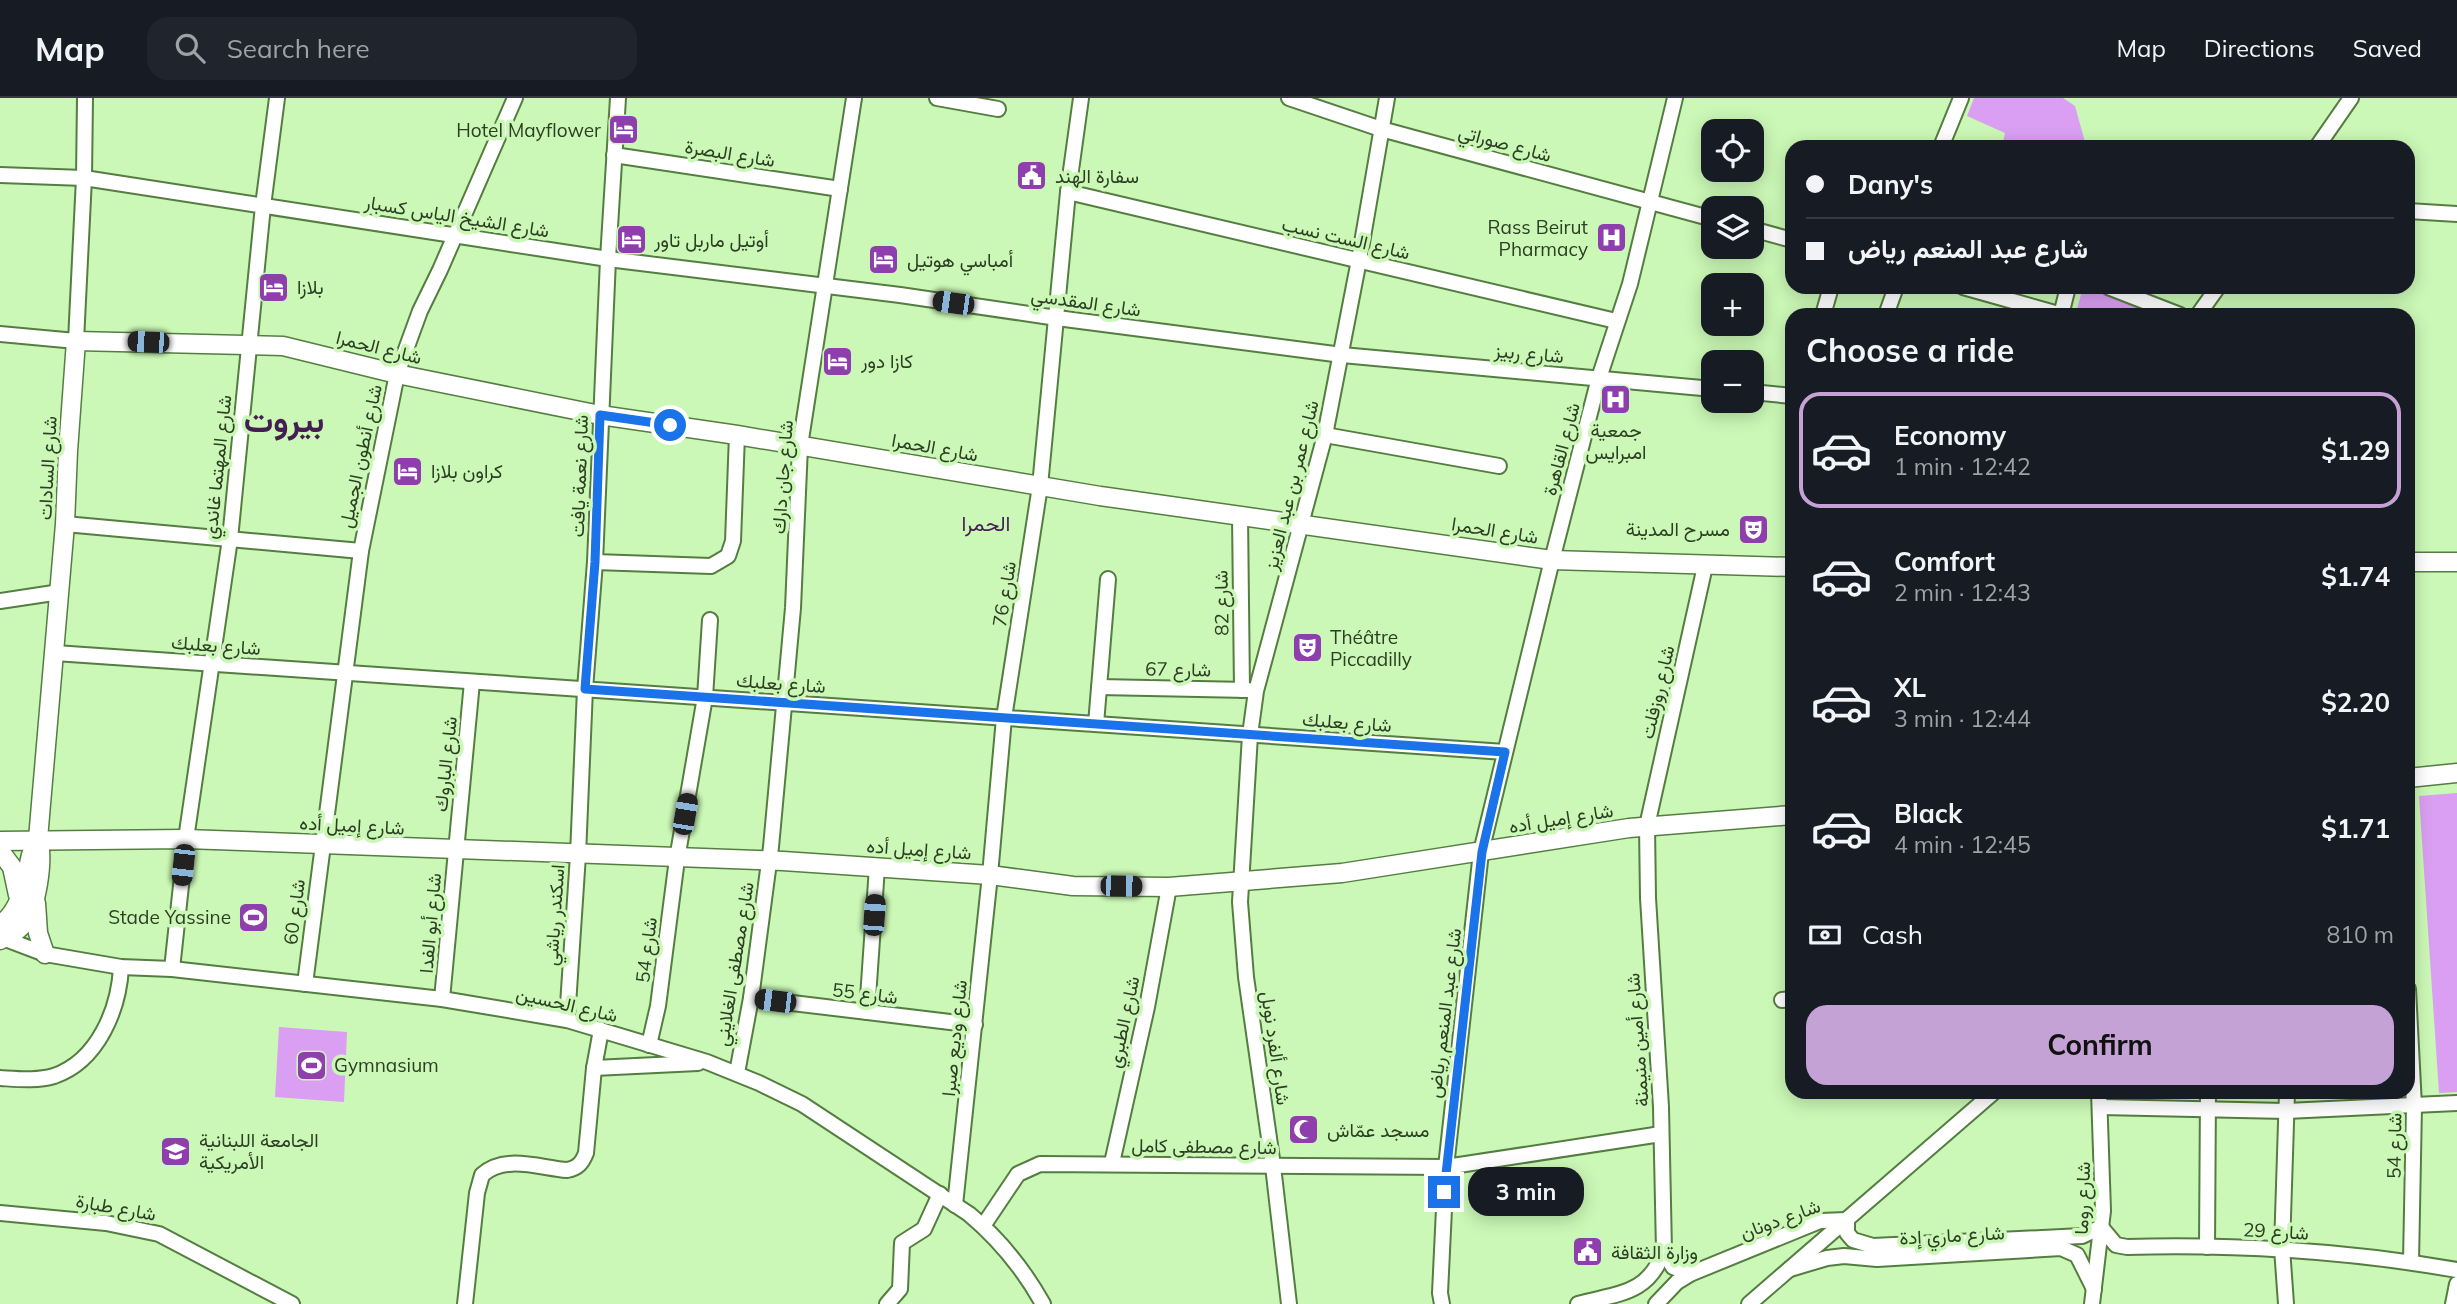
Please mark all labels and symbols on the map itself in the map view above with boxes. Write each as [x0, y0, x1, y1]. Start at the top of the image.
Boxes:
hotel icon: Hotel Mayflower [607, 113, 641, 147]
place label: Hotel Mayflower [456, 118, 601, 142]
street label: شارع صوراتي [1455, 119, 1554, 171]
street label: شارع البصرة [683, 134, 777, 173]
public building icon: سفارة الهند [1015, 159, 1049, 193]
place label: سفارة الهند [1055, 164, 1139, 188]
street label: شارع الشيخ الياس كسبار [362, 189, 551, 244]
street label: شارع الست نسب [1279, 212, 1412, 265]
place label: Rass Beirut Pharmacy [1487, 215, 1588, 261]
hospital icon: Rass Beirut Pharmacy [1594, 221, 1628, 255]
hotel icon: أوتيل ماربل تاور [614, 223, 648, 257]
place label: أوتيل ماربل تاور [653, 228, 769, 252]
hotel icon: أمباسي هوتيل [867, 243, 901, 277]
place label: أمباسي هوتيل [907, 248, 1013, 276]
hotel icon: بلازا [257, 270, 291, 304]
place label: بلازا [297, 275, 324, 299]
street label: شارع المقدسي [1029, 282, 1143, 326]
car [931, 290, 976, 316]
street label: شارع الحمرا [333, 325, 424, 370]
car [127, 331, 170, 353]
street label: شارع ربيز [1492, 338, 1565, 369]
hotel icon: كازا دور [821, 344, 855, 378]
place label: كازا دور [860, 349, 913, 373]
street label: شارع أنطون الجميل [333, 382, 388, 530]
hospital icon: جمعية امبرايس [1599, 382, 1633, 416]
street label: شارع المهتما غاندي [197, 394, 240, 541]
street label: شارع عمر بن عبد العزيز [1258, 398, 1325, 574]
district label: بيروت [244, 399, 324, 441]
street label: شارع القاهرة [1537, 400, 1586, 498]
route start [654, 409, 686, 441]
street label: شارع نعمة يافت [565, 414, 594, 538]
street label: شارع السادات [32, 415, 63, 521]
place label: جمعية امبرايس [1586, 418, 1647, 464]
street label: شارع جان دارك [766, 419, 799, 535]
street label: شارع الحمرا [890, 428, 980, 467]
hotel icon: كراون بلازا [391, 454, 425, 488]
place label: كراون بلازا [431, 459, 503, 483]
district label: الحمرا [962, 510, 1010, 537]
street label: شارع الحمرا [1450, 511, 1540, 550]
theatre icon: مسرح المدينة [1736, 512, 1770, 546]
place label: مسرح المدينة [1626, 517, 1730, 542]
street label: شارع 76 [987, 560, 1022, 629]
street label: شارع 82 [1208, 570, 1235, 636]
place label: Théâtre Piccadilly [1330, 625, 1412, 671]
street label: شارع بعلبك [170, 630, 262, 661]
theatre icon: Théâtre Piccadilly [1290, 631, 1324, 665]
street label: شارع روزفلت [1635, 643, 1680, 741]
street label: شارع 67 [1145, 656, 1211, 683]
street label: شارع بعلبك [735, 668, 827, 699]
street label: شارع بعلبك [1301, 707, 1393, 738]
street label: شارع الباروك [428, 715, 463, 813]
car [672, 791, 699, 837]
street label: شارع إميل أده [1507, 798, 1615, 839]
street label: شارع إميل أده [299, 810, 405, 841]
street label: شارع إميل أده [866, 833, 972, 866]
car [171, 843, 196, 887]
street label: اسكندر رياشي [538, 863, 574, 967]
street label: شارع أبو الفدا [414, 872, 447, 974]
car [1100, 875, 1143, 897]
street label: شارع 60 [278, 878, 311, 946]
street label: شارع مصطفى الغلايني [709, 880, 763, 1049]
car [863, 893, 886, 937]
sports icon: Stade Yassine [237, 900, 271, 934]
place label: Stade Yassine [108, 905, 231, 929]
street label: شارع 54 [630, 916, 663, 984]
street label: شارع عبد المنعم رياض [1422, 927, 1467, 1099]
street label: شارع أمين منيمنة [1620, 972, 1655, 1108]
street label: شارع الطبري [1102, 974, 1148, 1071]
street label: شارع 55 [831, 977, 899, 1010]
street label: شارع وديع صبرا [936, 979, 974, 1098]
street label: شارع الحسين [514, 981, 620, 1028]
car [753, 988, 798, 1014]
street label: شارع ألفرد نوبل [1255, 990, 1296, 1107]
sports icon: Gymnasium [294, 1048, 328, 1082]
place label: Gymnasium [334, 1053, 439, 1077]
mosque icon: مسجد عمّاش [1287, 1113, 1321, 1147]
street label: شارع 54 [2381, 1113, 2408, 1179]
place label: مسجد عمّاش [1327, 1118, 1429, 1142]
place label: الجامعة اللبنانية الأمريكية [199, 1128, 319, 1174]
street label: شارع مصطفى كامل [1131, 1133, 1277, 1160]
school or university icon: الجامعة اللبنانية الأمريكية [159, 1134, 193, 1168]
street label: شارع روما [2069, 1161, 2096, 1235]
callout: 3 min [1468, 1168, 1584, 1216]
route end [1428, 1176, 1460, 1208]
street label: شارع طبارة [74, 1188, 158, 1227]
street label: شارع دونان [1736, 1193, 1824, 1246]
street label: شارع 29 [2242, 1217, 2310, 1246]
street label: شارع ماري إدة [1899, 1220, 2006, 1254]
public building icon: وزارة الثقافة [1571, 1235, 1605, 1269]
place label: وزارة الثقافة [1611, 1240, 1698, 1264]

